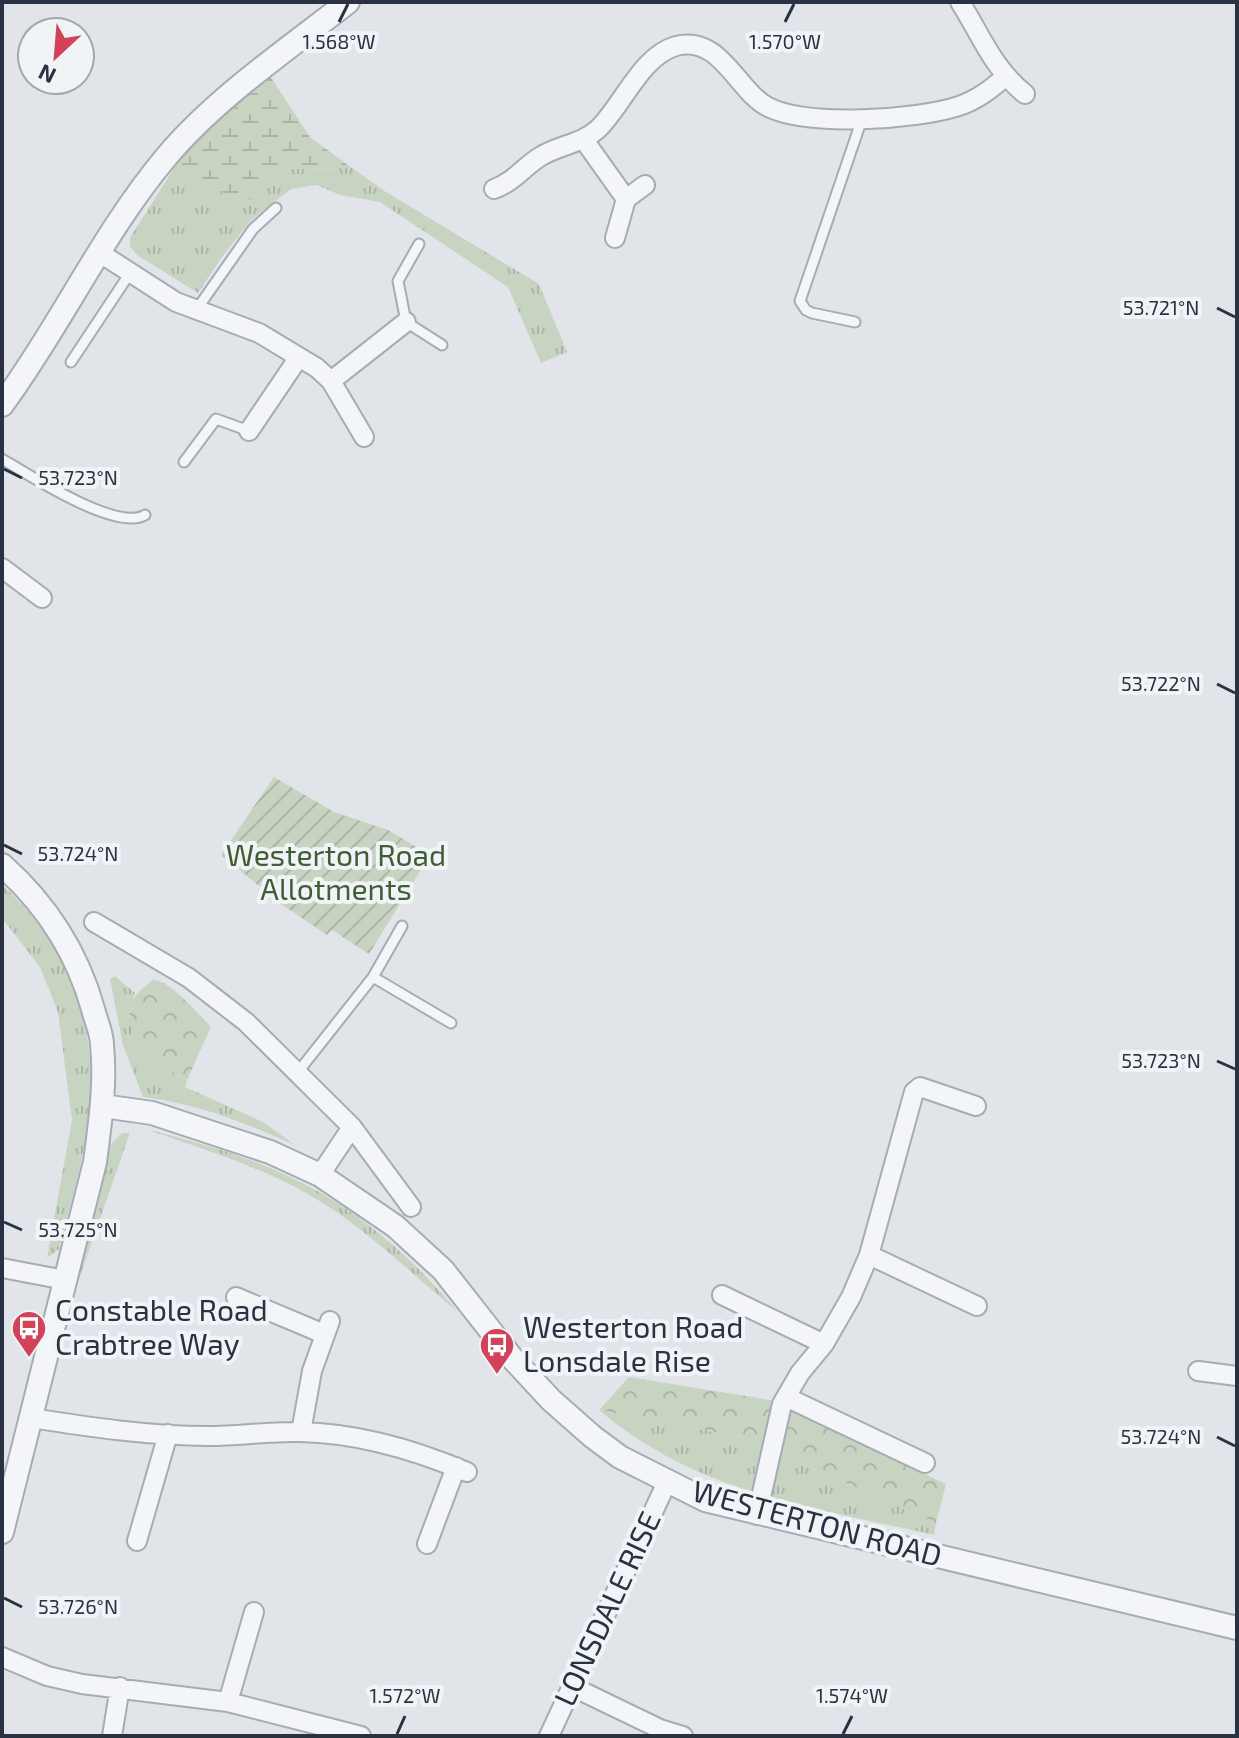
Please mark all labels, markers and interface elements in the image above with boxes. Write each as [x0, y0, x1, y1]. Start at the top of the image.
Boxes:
north arrow [16, 16, 96, 96]
text: 1.568°W [302, 29, 376, 53]
text: 1.570°W [749, 29, 821, 53]
text: N [34, 60, 60, 90]
text: 53.721°N [1123, 295, 1199, 319]
text: 53.723°N [38, 465, 118, 489]
text: 53.722°N [1121, 671, 1201, 695]
park label: Westerton Road Allotments [226, 836, 446, 906]
text: 53.724°N [38, 841, 118, 865]
text: 53.723°N [1121, 1048, 1201, 1072]
text: 53.725°N [38, 1217, 118, 1241]
place label: Constable Road Crabtree Way [55, 1291, 268, 1361]
place label: Westerton Road Lonsdale Rise [523, 1308, 744, 1378]
bus stop icon: Constable Road Crabtree Way [10, 1309, 48, 1359]
bus stop icon: Westerton Road Lonsdale Rise [478, 1326, 516, 1376]
text: 53.724°N [1121, 1424, 1201, 1448]
street label: WESTERTON ROAD [689, 1471, 946, 1573]
street label: LONSDALE RISE [545, 1505, 667, 1711]
text: 53.726°N [38, 1594, 118, 1618]
text: 1.572°W [370, 1683, 441, 1707]
text: 1.574°W [816, 1683, 888, 1707]

